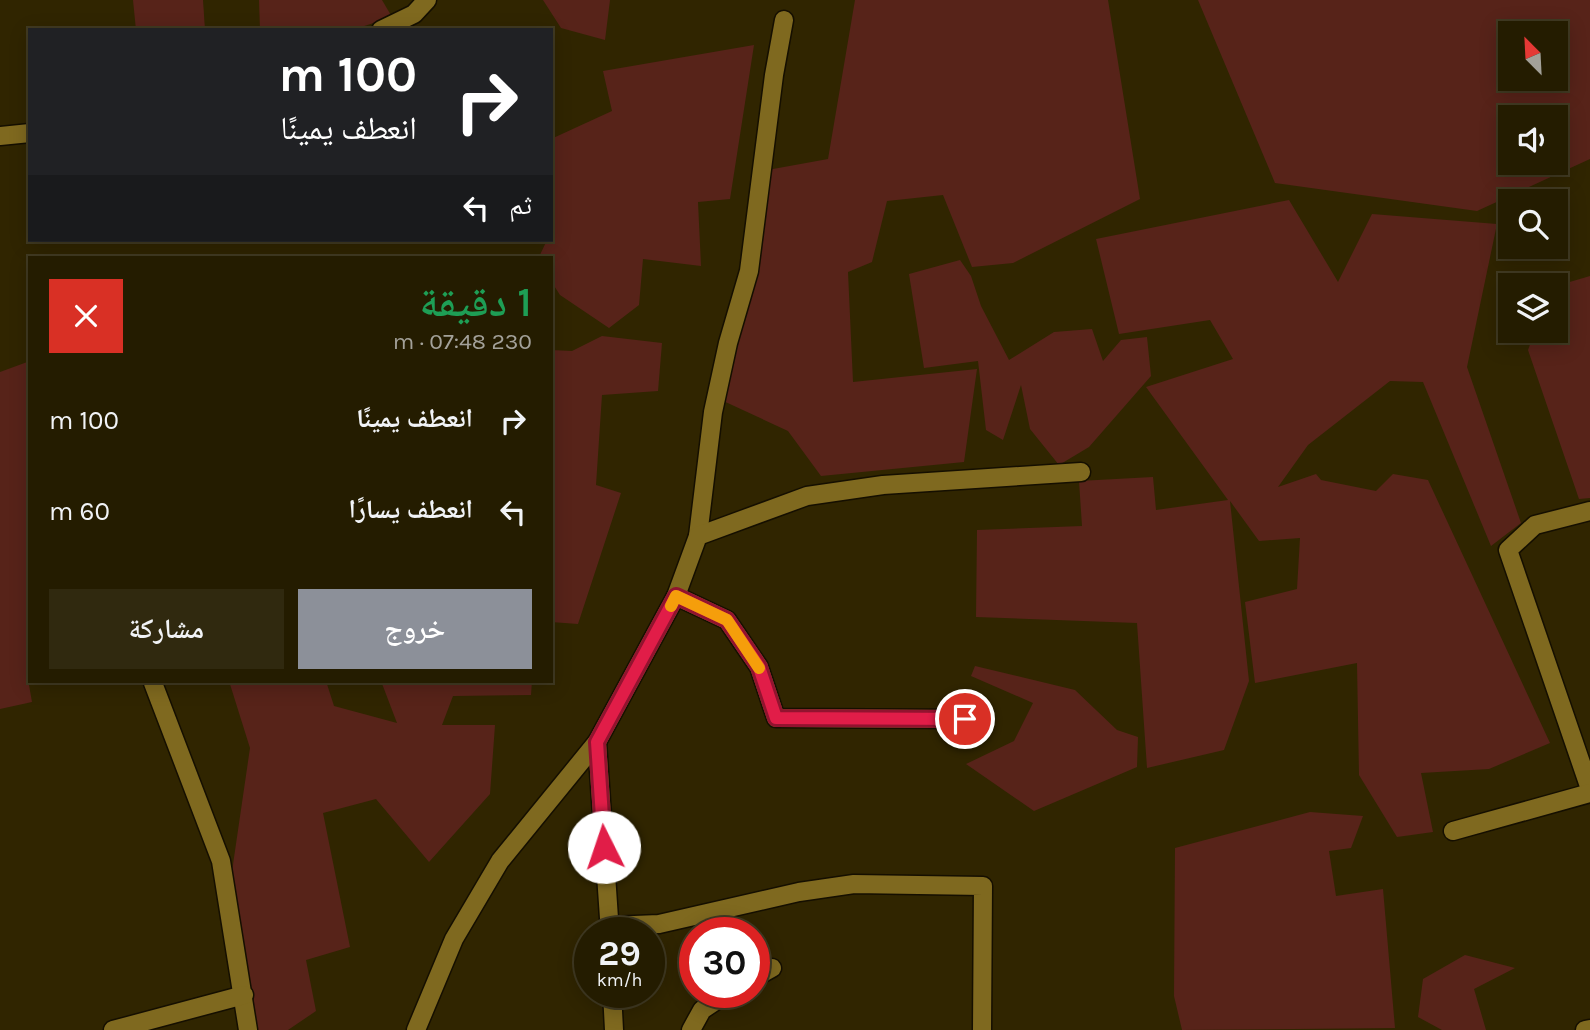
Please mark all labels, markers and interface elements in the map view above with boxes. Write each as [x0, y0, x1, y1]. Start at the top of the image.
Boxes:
north arrow [1498, 21, 1568, 91]
map controls [1498, 21, 1568, 343]
text: 100 m [279, 46, 417, 103]
icon: right [441, 56, 532, 147]
button: sound [1498, 105, 1568, 175]
text: انعطف يمينًا [280, 110, 417, 147]
icon: left [457, 189, 495, 227]
button: search [1498, 189, 1568, 259]
text: ثم [509, 190, 532, 221]
button: layers [1498, 273, 1568, 343]
text: 1 دقيقة [420, 277, 532, 327]
button: close [49, 279, 123, 353]
text: 230 m · 07:48 [393, 328, 532, 355]
icon: right [494, 402, 532, 440]
text: انعطف يمينًا [356, 403, 473, 434]
text: 100 m [49, 405, 119, 436]
icon: left [494, 493, 532, 531]
text: انعطف يسارًا [349, 494, 473, 525]
text: 60 m [49, 496, 110, 527]
button: مشاركة [49, 589, 284, 669]
button: خروج [298, 589, 532, 669]
pin [935, 689, 995, 749]
icon: arrive [946, 700, 984, 738]
position arrow [567, 810, 641, 884]
speed limit sign: 30 [679, 917, 770, 1008]
text: 29 [598, 933, 641, 974]
text: km/h [597, 969, 642, 991]

